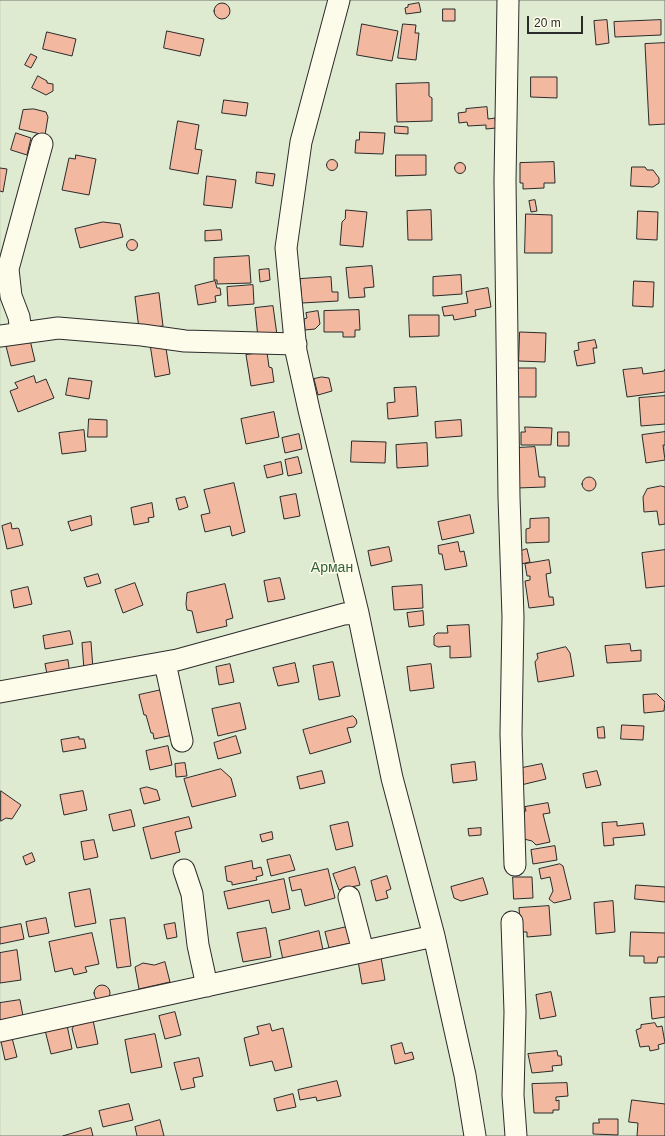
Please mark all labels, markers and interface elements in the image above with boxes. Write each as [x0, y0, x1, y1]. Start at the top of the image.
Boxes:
scale bar [529, 8, 585, 34]
text: 20 m [534, 16, 561, 30]
park label: Арман [311, 560, 353, 576]

